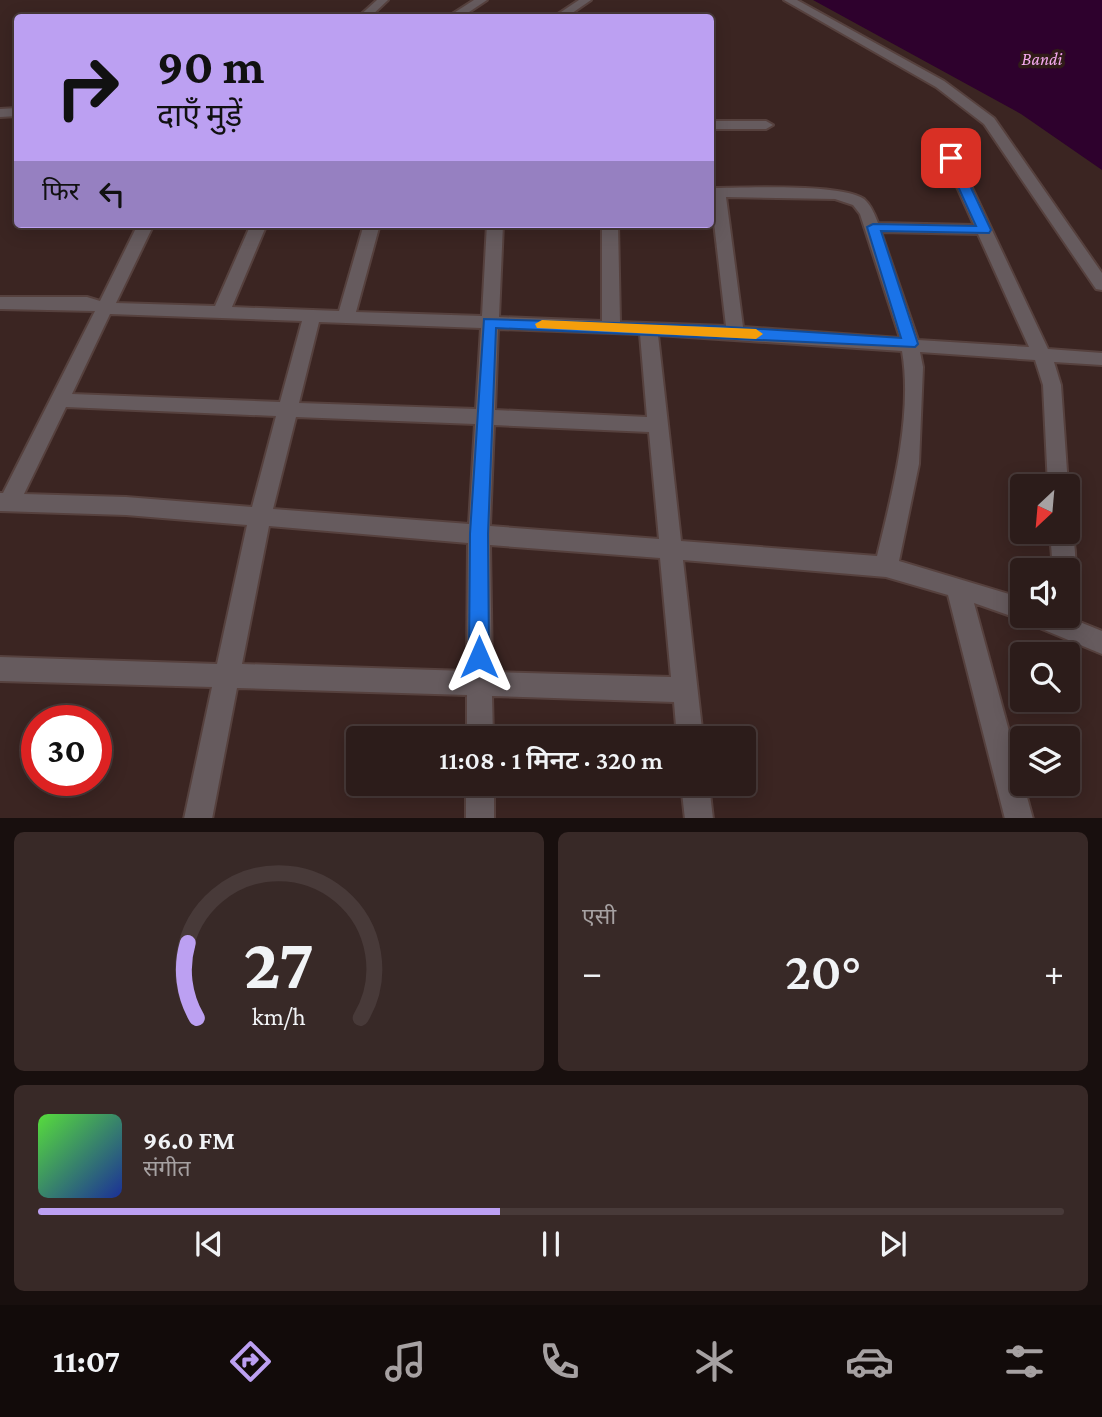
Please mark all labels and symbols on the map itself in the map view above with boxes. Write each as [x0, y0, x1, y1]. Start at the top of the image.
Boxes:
water label: Bandi [1022, 49, 1063, 69]
pin [921, 128, 981, 188]
north arrow [1010, 474, 1080, 544]
position arrow [442, 620, 516, 694]
speed limit sign: 30 [21, 705, 112, 796]

